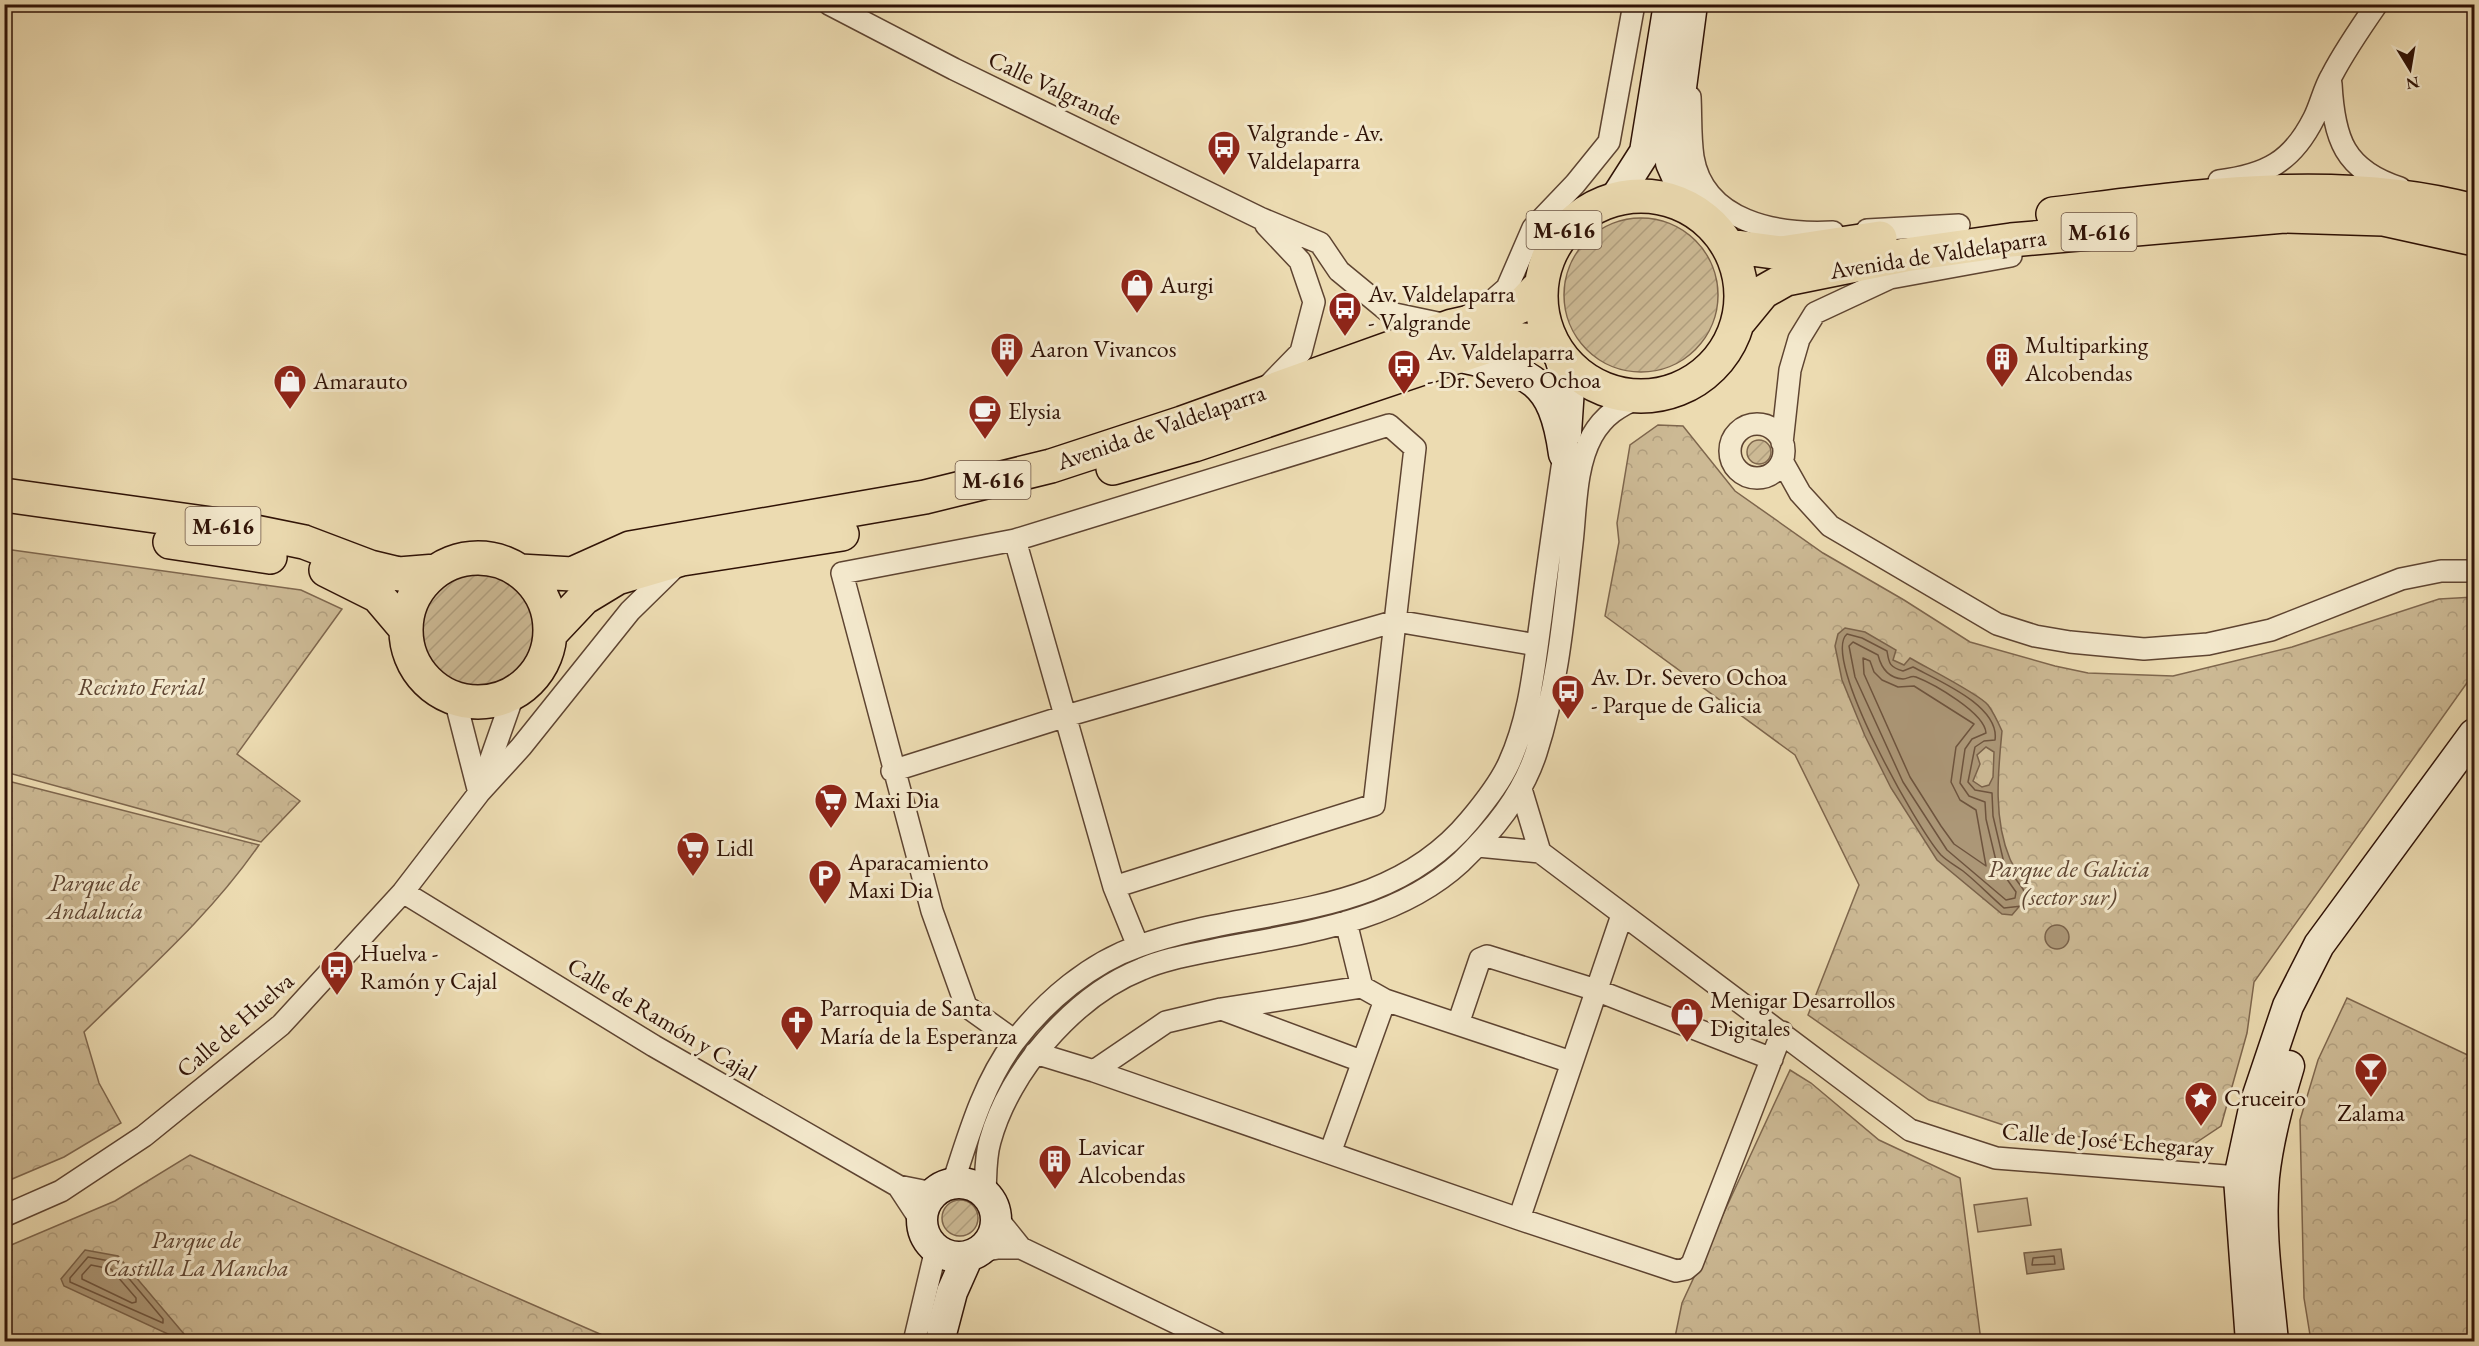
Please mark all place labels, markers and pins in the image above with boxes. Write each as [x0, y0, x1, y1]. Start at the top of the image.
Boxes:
place label: Valgrande - Av. Valdelaparra [1247, 117, 1384, 176]
bus stop icon: Valgrande - Av. Valdelaparra [1206, 129, 1242, 176]
shop icon: Aurgi [1119, 267, 1155, 314]
place label: Aurgi [1159, 269, 1214, 300]
place label: Av. Valdelaparra - Valgrande [1367, 278, 1516, 337]
bus stop icon: Av. Valdelaparra - Valgrande [1327, 290, 1363, 337]
place label: Multiparking Alcobendas [2024, 329, 2149, 388]
building icon: Aaron Vivancos [989, 331, 1025, 378]
place label: Aaron Vivancos [1029, 333, 1176, 364]
place label: Av. Valdelaparra - Dr. Severo Ochoa [1426, 336, 1601, 395]
building icon: Multiparking Alcobendas [1984, 341, 2020, 388]
bus stop icon: Av. Valdelaparra - Dr. Severo Ochoa [1386, 348, 1422, 395]
shop icon: Amarauto [272, 363, 308, 410]
place label: Amarauto [312, 365, 408, 396]
cafe icon: Elysia [967, 393, 1003, 440]
place label: Elysia [1008, 395, 1061, 426]
place label: Av. Dr. Severo Ochoa - Parque de Galicia [1590, 661, 1788, 720]
bus stop icon: Av. Dr. Severo Ochoa - Parque de Galicia [1550, 673, 1586, 720]
supermarket icon: Maxi Dia [813, 782, 849, 829]
place label: Maxi Dia [854, 784, 940, 815]
supermarket icon: Lidl [675, 830, 711, 877]
place label: Lidl [716, 832, 754, 863]
place label: Aparacamiento Maxi Dia [847, 846, 989, 905]
parking icon: Aparacamiento Maxi Dia [807, 858, 843, 905]
place label: Huelva - Ramón y Cajal [360, 937, 497, 996]
bus stop icon: Huelva - Ramón y Cajal [319, 949, 355, 996]
place label: Menigar Desarrollos Digitales [1710, 984, 1895, 1043]
place label: Parroquia de Santa María de la Esperanza [820, 992, 1018, 1051]
shop icon: Menigar Desarrollos Digitales [1669, 996, 1705, 1043]
church icon: Parroquia de Santa María de la Esperanza [779, 1004, 815, 1051]
bar icon: Zalama [2353, 1051, 2389, 1098]
place icon: Cruceiro [2183, 1080, 2219, 1127]
place label: Cruceiro [2224, 1082, 2306, 1113]
place label: Zalama [2337, 1097, 2405, 1128]
place label: Lavicar Alcobendas [1077, 1131, 1185, 1190]
building icon: Lavicar Alcobendas [1037, 1143, 1073, 1190]

